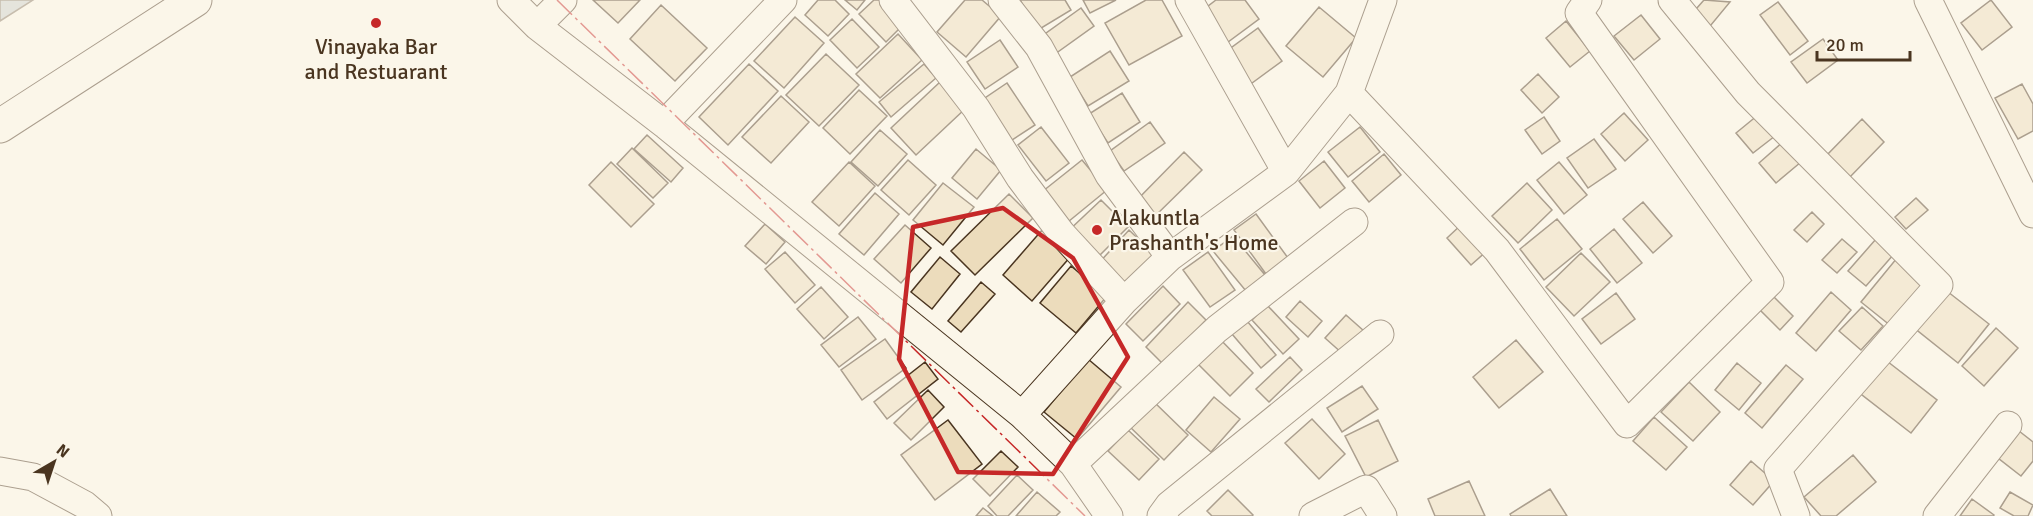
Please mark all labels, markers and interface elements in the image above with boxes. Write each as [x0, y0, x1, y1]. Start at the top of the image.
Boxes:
marker: Vinayaka Bar and Restuarant [369, 16, 383, 30]
scale bar [1817, 24, 1910, 62]
place label: Vinayaka Bar and Restuarant [305, 33, 448, 85]
text: 20 m [1826, 34, 1864, 56]
place label: Alakuntla Prashanth's Home [1109, 204, 1278, 256]
marker: Alakuntla Prashanth's Home [1090, 223, 1104, 237]
north arrow [24, 432, 84, 492]
text: N [52, 440, 73, 462]

